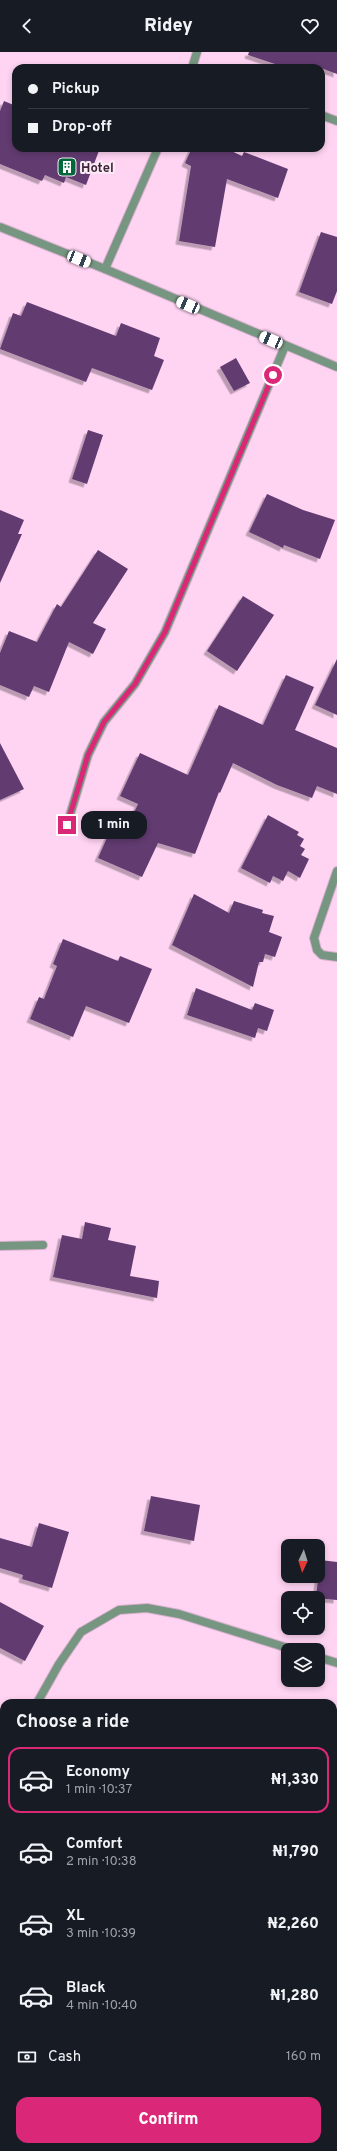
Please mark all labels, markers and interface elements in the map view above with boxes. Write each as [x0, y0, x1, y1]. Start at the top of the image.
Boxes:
icon: back [16, 15, 38, 37]
text: Ridey [144, 15, 193, 38]
icon: heart [299, 15, 321, 37]
text: Pickup [52, 80, 100, 99]
text: Drop-off [52, 118, 112, 137]
building icon: Hotel [56, 156, 78, 178]
place label: Hotel [81, 161, 114, 177]
car [66, 249, 92, 269]
car [175, 295, 201, 315]
car [258, 330, 284, 350]
route start [264, 366, 282, 384]
callout: 1 min [81, 811, 147, 839]
route end [58, 816, 76, 834]
text: 1 min [98, 817, 130, 833]
north arrow [281, 1539, 325, 1583]
map controls [281, 1539, 325, 1687]
button: locate [281, 1591, 325, 1635]
button: layers [281, 1643, 325, 1687]
text: Choose a ride [16, 1711, 129, 1734]
icon: car [18, 1762, 54, 1798]
text: Economy [66, 1763, 130, 1782]
text: ₦1,330 [271, 1771, 319, 1790]
text: 1 min · 10:37 [66, 1782, 132, 1798]
icon: car [18, 1834, 54, 1870]
text: Comfort [66, 1835, 123, 1854]
text: ₦1,790 [272, 1843, 319, 1862]
text: 2 min · 10:38 [66, 1854, 137, 1870]
icon: car [18, 1906, 54, 1942]
text: XL [66, 1907, 84, 1926]
text: ₦2,260 [267, 1915, 319, 1934]
text: 3 min · 10:39 [66, 1926, 136, 1942]
icon: car [18, 1978, 54, 2014]
text: Black [66, 1979, 106, 1998]
text: ₦1,280 [270, 1987, 319, 2006]
text: 4 min · 10:40 [66, 1998, 137, 2014]
icon: cash [16, 2046, 38, 2068]
text: Cash [48, 2048, 81, 2067]
text: 160 m [286, 2049, 321, 2065]
button: Confirm [16, 2097, 321, 2143]

